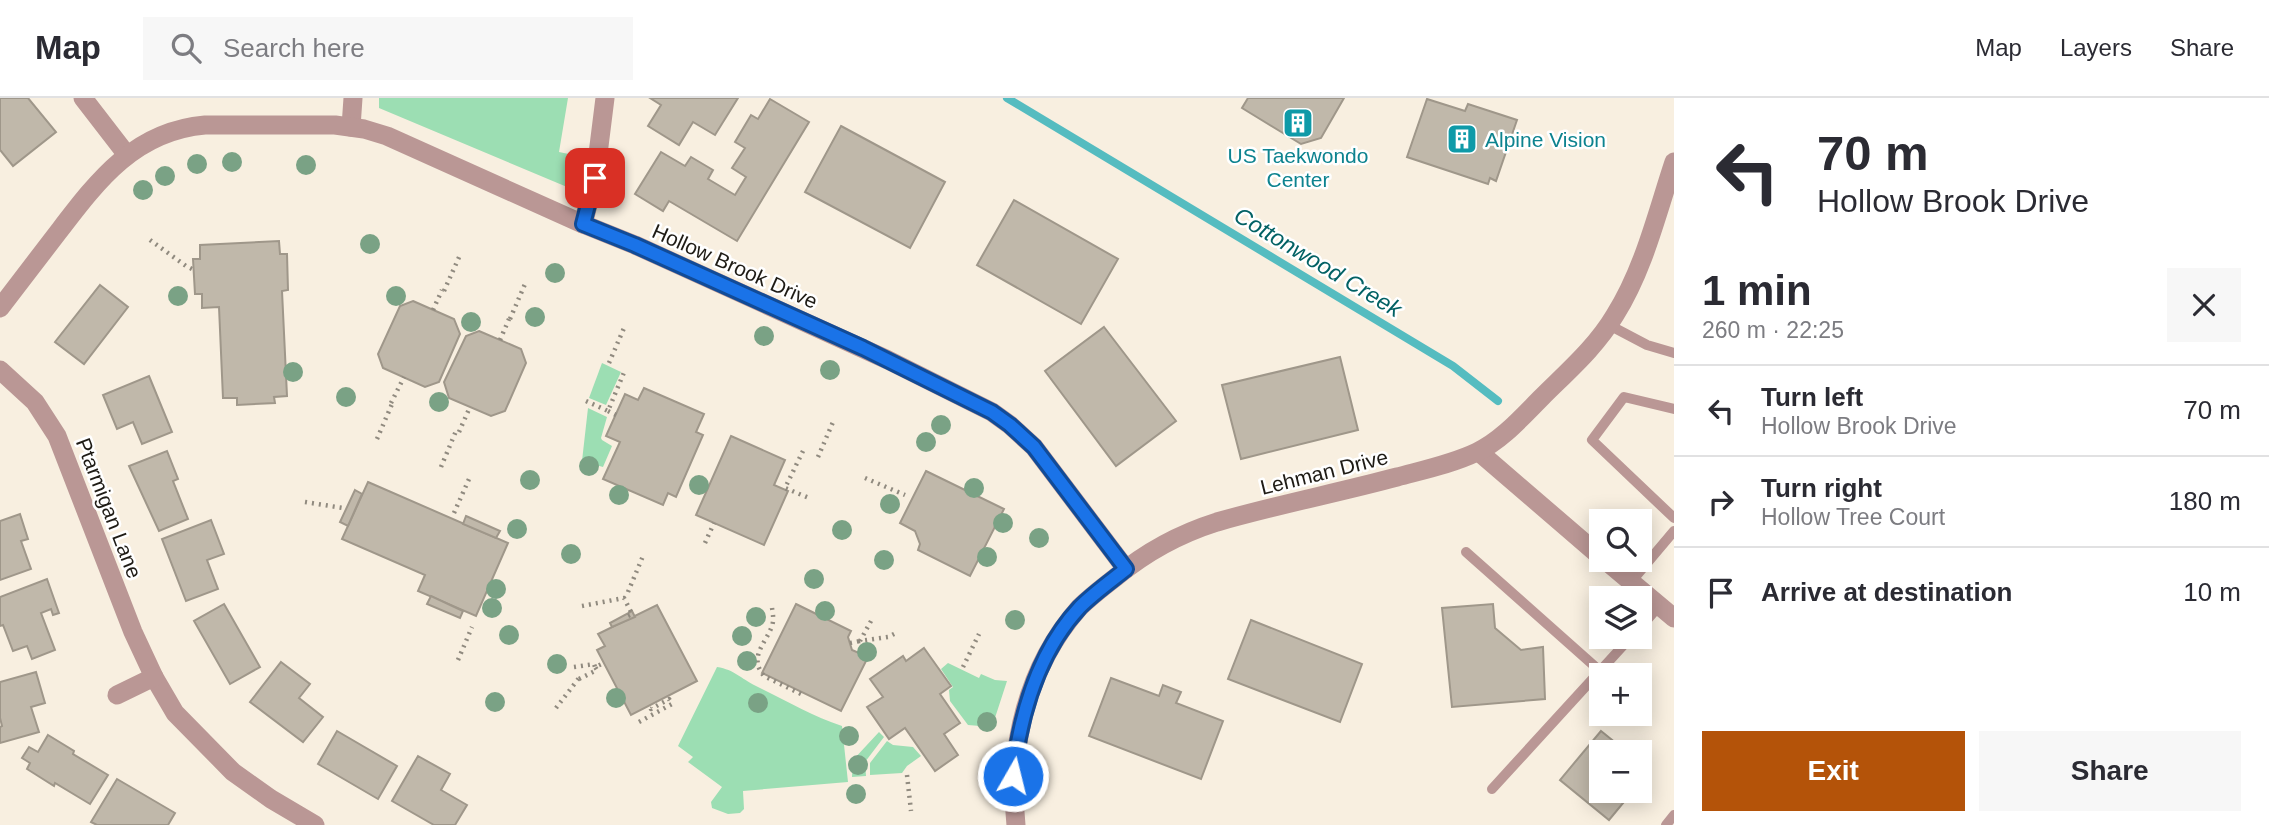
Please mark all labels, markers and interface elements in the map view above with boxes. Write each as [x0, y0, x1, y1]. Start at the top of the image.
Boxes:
search box [143, 17, 633, 80]
text: Map [35, 29, 101, 66]
icon: search [167, 29, 205, 67]
text: Search here [223, 33, 365, 63]
text: Map [1975, 34, 2022, 61]
text: Layers [2060, 34, 2132, 61]
text: Share [2170, 34, 2234, 61]
building icon: US Taekwondo Center [1281, 106, 1315, 140]
building icon: Alpine Vision [1445, 122, 1479, 156]
icon: left [1702, 126, 1793, 217]
text: 70 m [1817, 126, 1929, 180]
place label: Alpine Vision [1485, 128, 1606, 151]
place label: US Taekwondo Center [1228, 144, 1368, 191]
pin [565, 148, 625, 208]
icon: arrive [576, 159, 614, 197]
text: Hollow Brook Drive [1817, 183, 2089, 219]
water label: Cottonwood Creek [1230, 202, 1408, 323]
street label: Hollow Brook Drive [649, 219, 821, 313]
text: 1 min [1702, 267, 1812, 314]
button: close [2167, 268, 2241, 342]
text: 260 m · 22:25 [1702, 317, 1844, 343]
text: Turn left [1761, 382, 1863, 412]
icon: left [1702, 392, 1740, 430]
text: 70 m [2183, 395, 2241, 425]
text: Hollow Brook Drive [1761, 413, 1957, 439]
street label: Ptarmigan Lane [72, 435, 146, 581]
street label: Lehman Drive [1258, 445, 1390, 499]
text: Turn right [1761, 473, 1882, 503]
icon: right [1702, 483, 1740, 521]
text: 180 m [2169, 486, 2241, 516]
text: Hollow Tree Court [1761, 504, 1945, 530]
map controls [1589, 509, 1652, 803]
button: search [1589, 509, 1652, 572]
icon: arrive [1702, 574, 1740, 612]
text: Arrive at destination [1761, 577, 2012, 607]
text: 10 m [2183, 577, 2241, 607]
button: layers [1589, 586, 1652, 649]
button: + [1589, 663, 1652, 726]
button: Exit [1702, 731, 1965, 811]
button: Share [1979, 731, 2241, 811]
position arrow [976, 739, 1050, 813]
button: − [1589, 740, 1652, 803]

